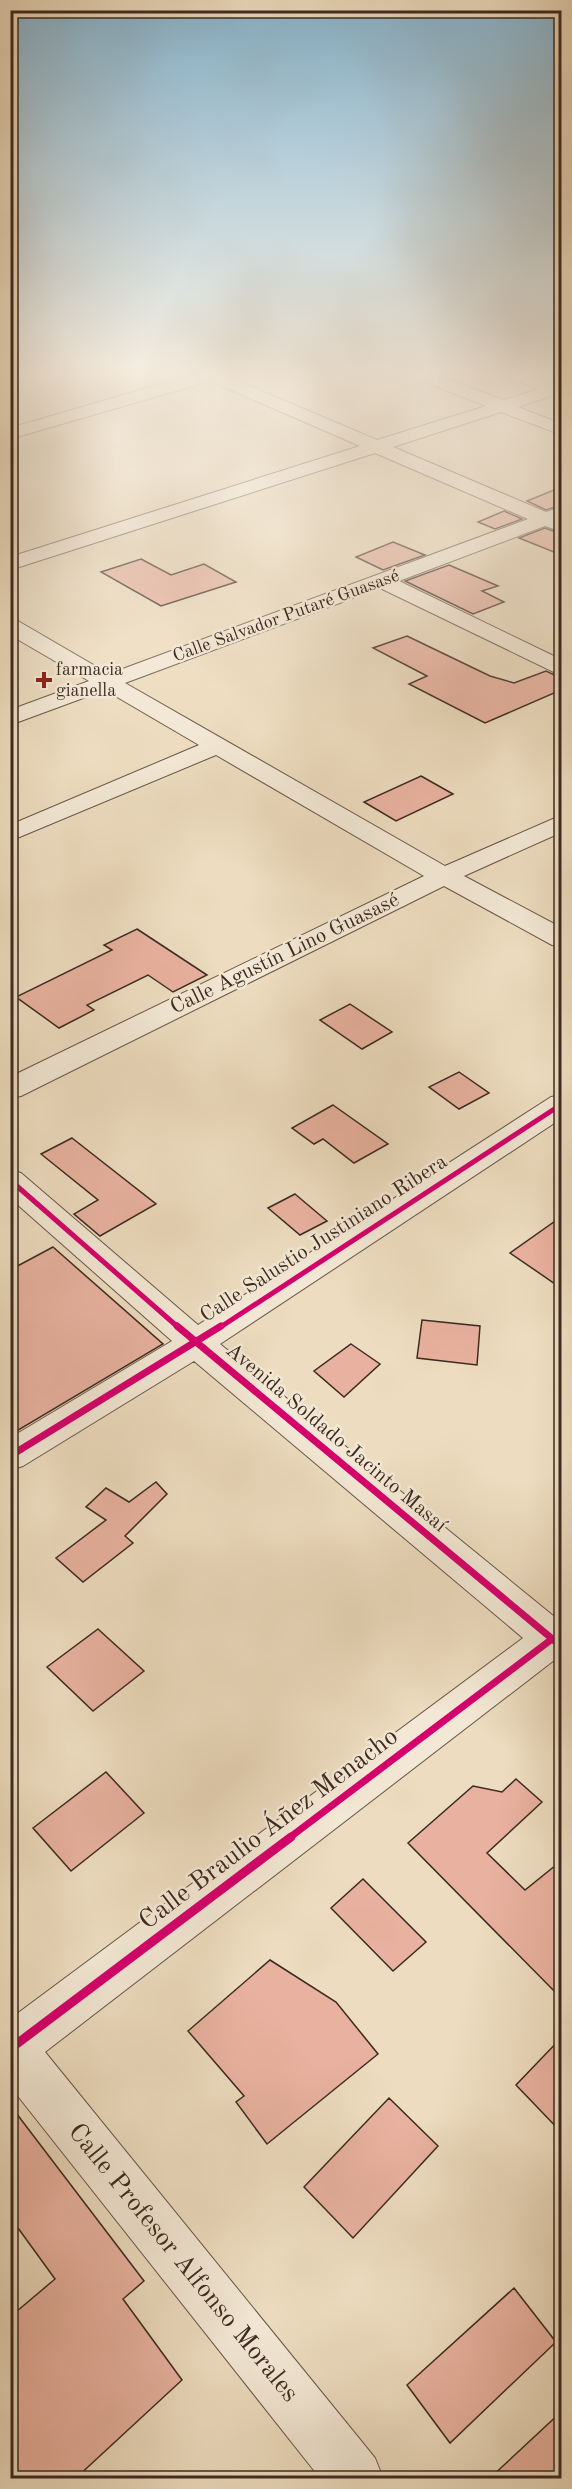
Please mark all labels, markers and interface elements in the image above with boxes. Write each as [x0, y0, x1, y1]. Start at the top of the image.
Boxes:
street label: Calle Salvador Putaré Guasasé [170, 567, 402, 665]
place label: farmacia gianella [56, 661, 123, 700]
marker: farmacia gianella [37, 673, 51, 687]
street label: Calle Agustín Lino Guasasé [167, 889, 403, 1019]
street label: Calle Salustio Justiniano Ribera [197, 1151, 451, 1327]
street label: Avenida Soldado Jacinto Masaí [222, 1340, 451, 1537]
street label: Calle Braulio Áñez Menacho [132, 1720, 403, 1935]
street label: Calle Profesor Alfonso Morales [63, 2119, 303, 2407]

